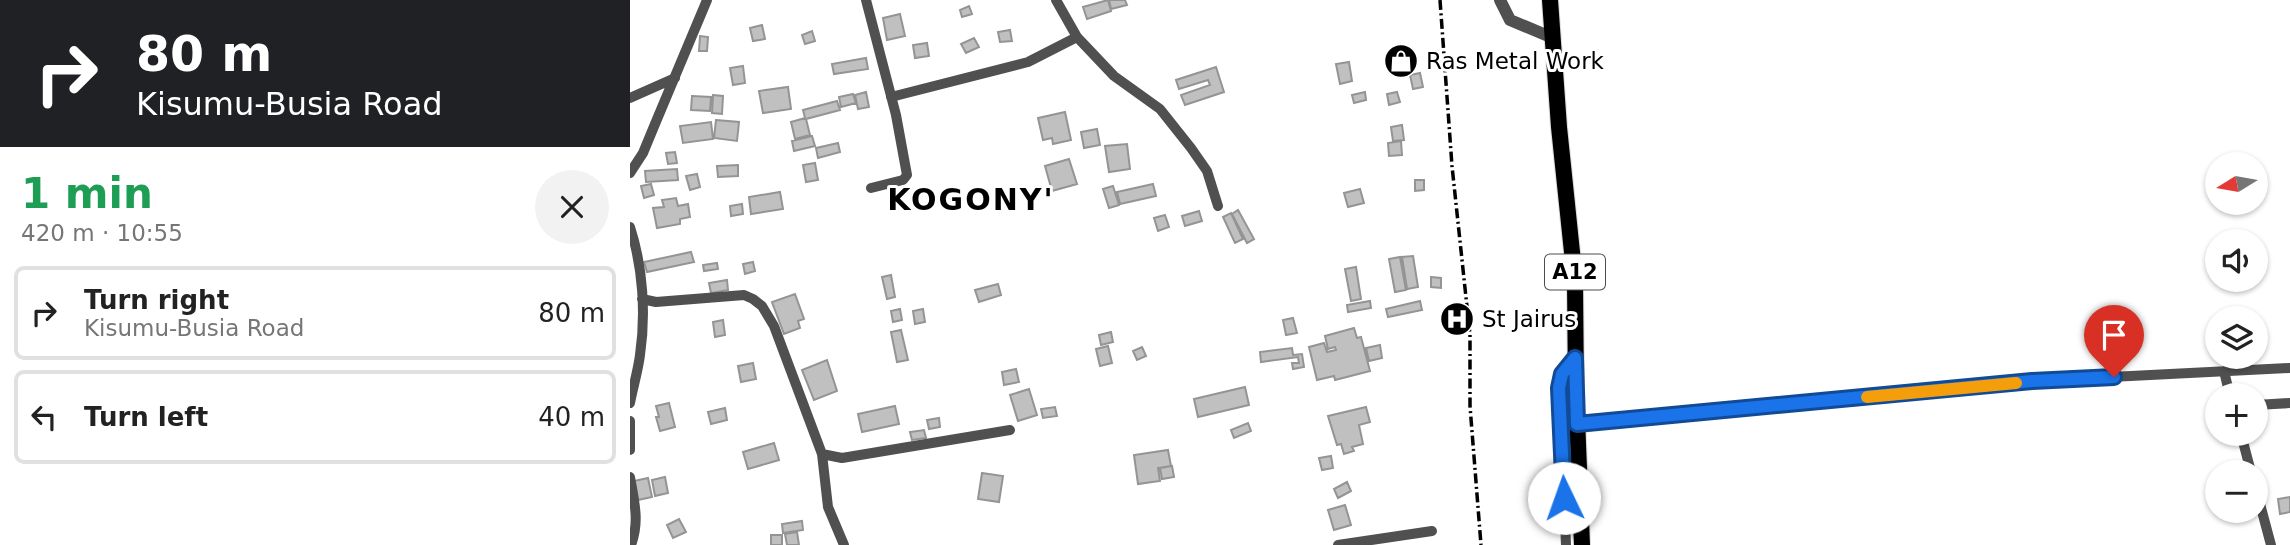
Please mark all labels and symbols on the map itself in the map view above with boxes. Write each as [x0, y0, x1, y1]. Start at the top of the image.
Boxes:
shop icon: Ras Metal Work [1382, 42, 1420, 80]
place label: Ras Metal Work [1426, 48, 1605, 74]
north arrow [2205, 152, 2268, 215]
district label: KOGONY' [887, 182, 1055, 217]
road number: A12 [1545, 254, 1605, 290]
hospital icon: St Jairus [1438, 300, 1476, 338]
pin [2084, 305, 2144, 377]
place label: St Jairus [1482, 306, 1576, 332]
position arrow [1527, 461, 1601, 535]

